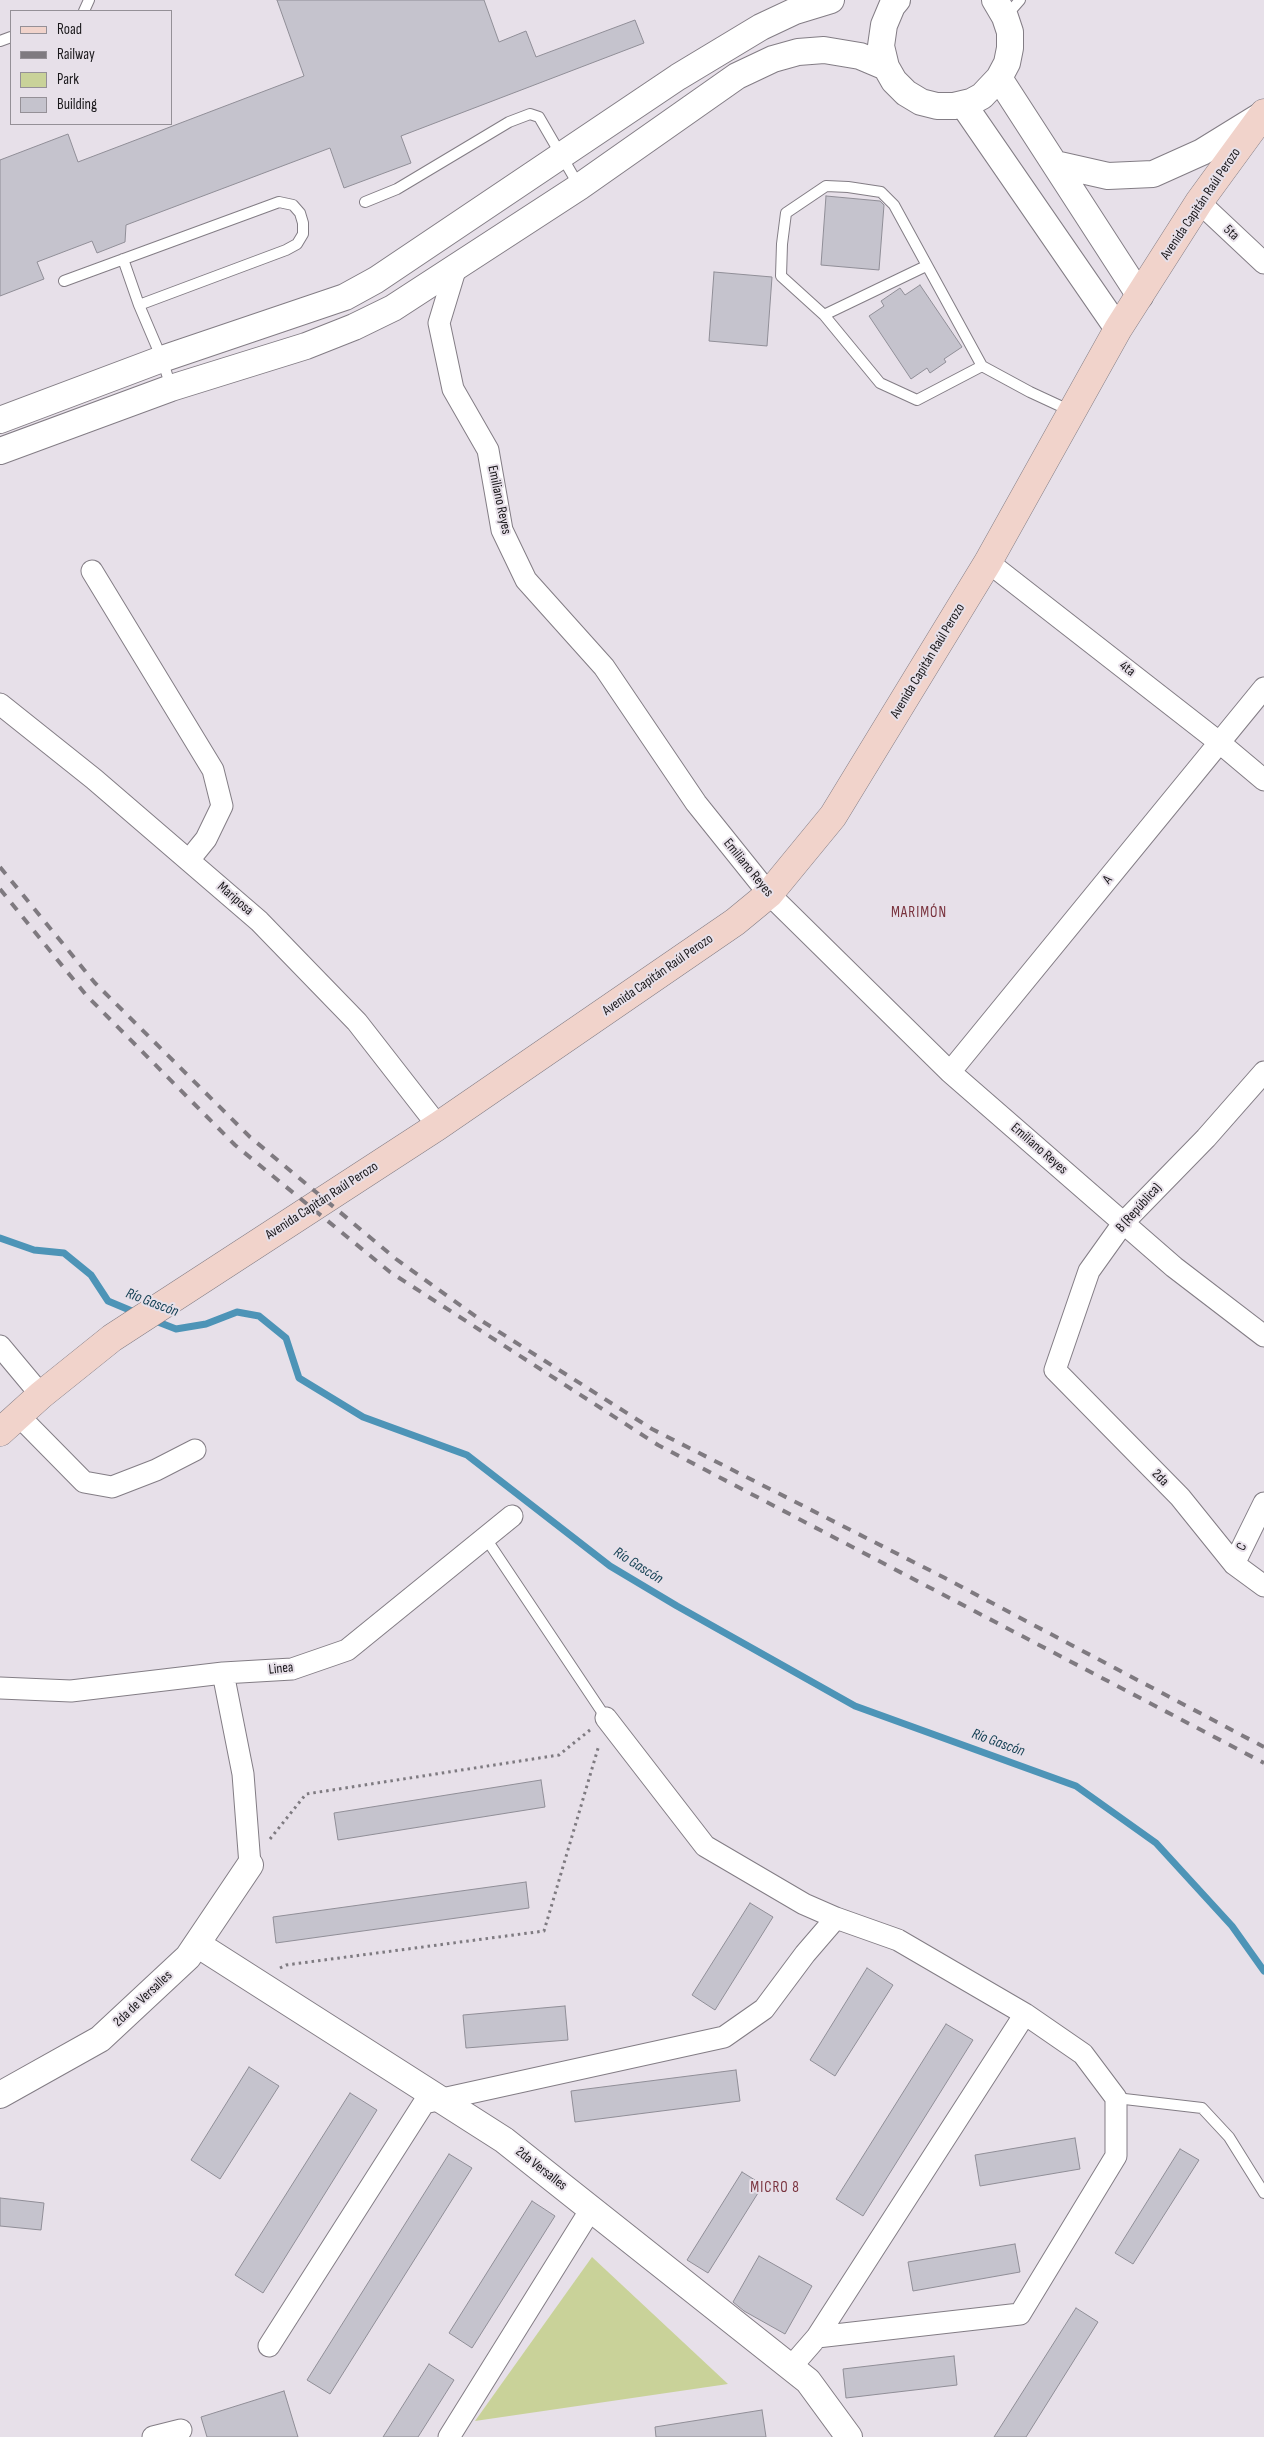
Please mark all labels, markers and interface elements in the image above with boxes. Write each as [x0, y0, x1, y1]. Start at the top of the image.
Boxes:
legend [10, 10, 172, 125]
text: Road [57, 20, 82, 39]
text: Railway [57, 45, 95, 64]
text: Park [57, 70, 79, 89]
text: Building [57, 95, 97, 114]
street label: Avenida Capitán Raúl Perozo [1157, 145, 1245, 263]
street label: 5ta [1220, 222, 1242, 244]
street label: Emiliano Reyes [484, 464, 514, 536]
street label: Avenida Capitán Raúl Perozo [887, 601, 969, 721]
street label: 4ta [1116, 658, 1138, 680]
street label: Emiliano Reyes [719, 835, 777, 901]
street label: A [1100, 872, 1116, 888]
street label: Mariposa [214, 879, 256, 919]
district label: MARIMÓN [890, 904, 948, 922]
street label: Avenida Capitán Raúl Perozo [600, 931, 716, 1019]
street label: Emiliano Reyes [1007, 1120, 1071, 1178]
street label: Avenida Capitán Raúl Perozo [262, 1158, 382, 1244]
street label: B (República) [1113, 1180, 1165, 1236]
water label: Río Gascón [123, 1285, 181, 1321]
street label: 2da [1148, 1466, 1172, 1490]
street label: C [1233, 1540, 1251, 1554]
water label: Río Gascón [610, 1544, 666, 1588]
street label: Linea [268, 1659, 294, 1679]
water label: Río Gascón [969, 1725, 1027, 1761]
street label: 2da de Versalles [110, 1967, 176, 2031]
street label: 2da Versalles [512, 2144, 570, 2194]
district label: MICRO 8 [749, 2179, 801, 2197]

